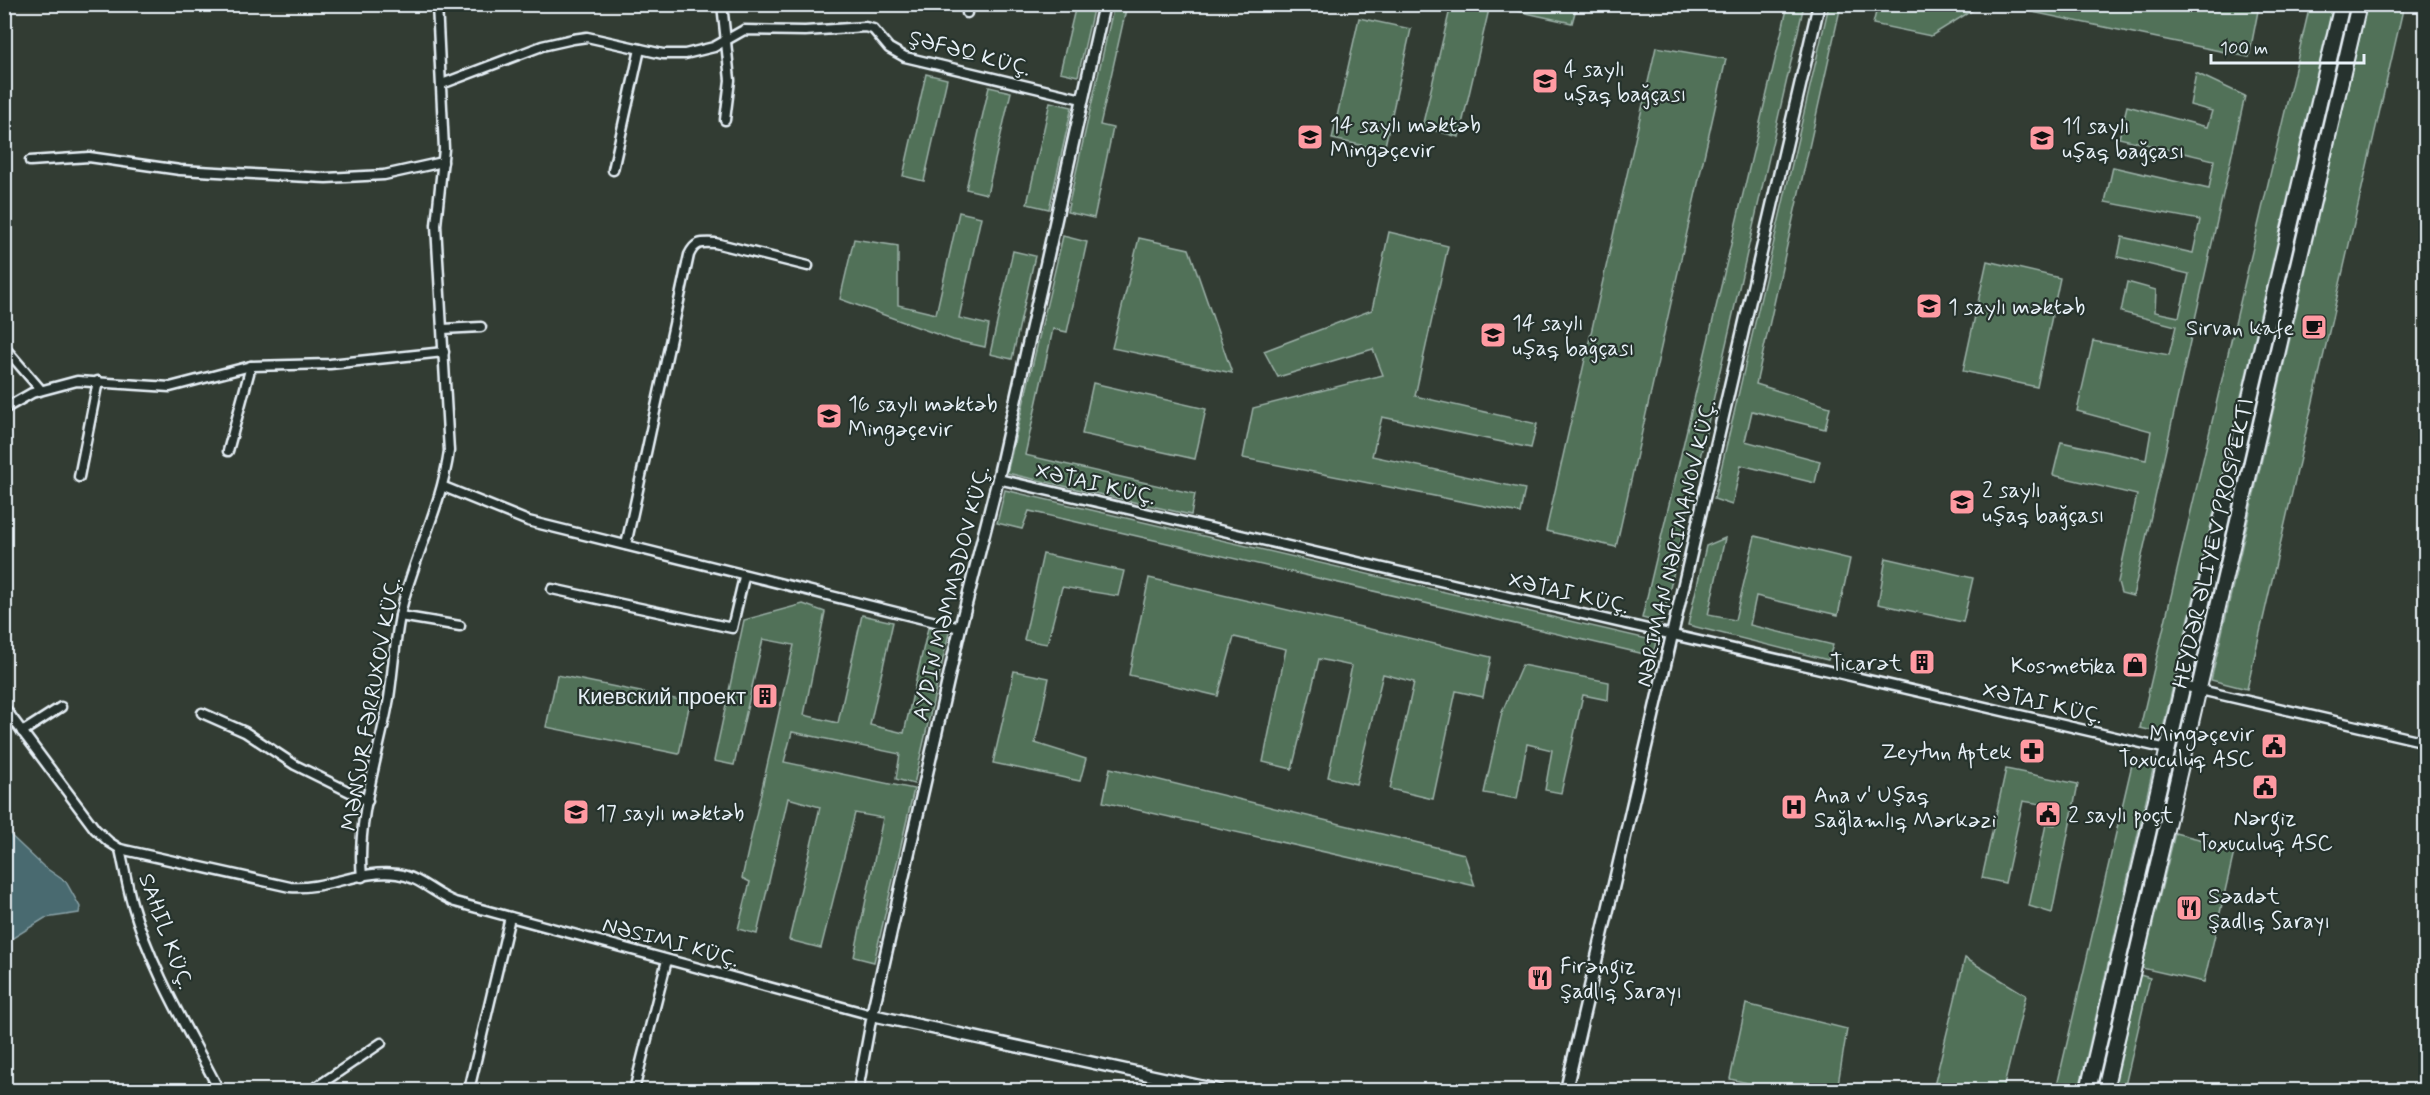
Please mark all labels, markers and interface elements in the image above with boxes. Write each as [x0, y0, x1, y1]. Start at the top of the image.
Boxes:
street label: ŞƏFƏQ KÜÇ. [905, 24, 1034, 84]
scale bar [2211, 27, 2364, 65]
text: 100 m [2220, 37, 2268, 61]
place label: 4 saylı uşaq bağçası [1564, 56, 1687, 110]
school or university icon: 4 saylı uşaq bağçası [1530, 66, 1560, 96]
place label: 14 saylı məktəb Mingəçevir [1330, 112, 1481, 168]
place label: 11 saylı uşaq bağçası [2062, 113, 2185, 167]
school or university icon: 14 saylı məktəb Mingəçevir [1295, 122, 1325, 152]
school or university icon: 11 saylı uşaq bağçası [2027, 123, 2057, 153]
school or university icon: 1 saylı məktəb [1914, 291, 1944, 321]
place label: 1 saylı məktəb [1948, 294, 2085, 322]
place label: 14 saylı uşaq bağçası [1512, 310, 1635, 364]
cafe icon: Sirvan kafe [2299, 312, 2329, 342]
place label: Sirvan kafe [2186, 315, 2294, 343]
school or university icon: 14 saylı uşaq bağçası [1478, 320, 1508, 350]
place label: 16 saylı məktəb Mingəçevir [848, 391, 998, 447]
street label: HEYDƏR ƏLIYEV PROSPEKTI [2167, 396, 2261, 691]
street label: NƏRIMAN NƏRIMANOV KÜÇ. [1630, 397, 1724, 690]
school or university icon: 16 saylı məktəb Mingəçevir [814, 401, 844, 431]
street label: XƏTAI KÜÇ. [1033, 457, 1159, 512]
street label: AYDIN MƏMMƏDOV KÜÇ. [907, 463, 997, 724]
place label: 2 saylı uşaq bağçası [1982, 477, 2105, 531]
school or university icon: 2 saylı uşaq bağçası [1947, 487, 1977, 517]
street label: XƏTAI KÜÇ. [1506, 566, 1632, 621]
street label: MƏNSUR FƏRRUXOV KÜÇ. [336, 575, 408, 833]
building icon: Ticarət [1907, 647, 1937, 677]
place label: Ticarət [1830, 650, 1902, 678]
shop icon: Kosmetika [2120, 650, 2150, 680]
place label: Kosmetika [2011, 653, 2116, 681]
street label: XƏTAI KÜÇ. [1980, 676, 2106, 731]
building icon: Киевский проект [750, 681, 780, 711]
place label: Киевский проект [578, 684, 746, 712]
place label: Mingəçevir Toxuculuq ASC [2118, 721, 2255, 774]
public building icon: Mingəçevir Toxuculuq ASC [2259, 731, 2289, 761]
pharmacy icon: Zeytun Aptek [2017, 736, 2047, 766]
place label: Zeytun Aptek [1881, 739, 2012, 769]
public building icon: Nərgiz Toxuculuq ASC [2250, 772, 2280, 802]
place label: Ana v' Uşaq Sağlamlıq Mərkəzi [1814, 782, 1997, 836]
hospital icon: Ana v' Uşaq Sağlamlıq Mərkəzi [1779, 792, 1809, 822]
school or university icon: 17 saylı məktəb [561, 797, 591, 827]
public building icon: 2 saylı poçt [2033, 799, 2063, 829]
place label: 17 saylı məktəb [596, 800, 744, 828]
place label: 2 saylı poçt [2068, 802, 2174, 830]
place label: Nərgiz Toxuculuq ASC [2197, 805, 2333, 858]
street label: SAHIL KÜÇ. [131, 870, 199, 993]
place label: Səadət Şadlıq Sarayı [2208, 883, 2330, 936]
restaurant icon: Səadət Şadlıq Sarayı [2174, 893, 2204, 923]
street label: NƏSIMI KÜÇ. [599, 911, 742, 975]
place label: Firəngiz Şadlıq Sarayı [1560, 953, 1682, 1006]
restaurant icon: Firəngiz Şadlıq Sarayı [1525, 963, 1555, 993]

